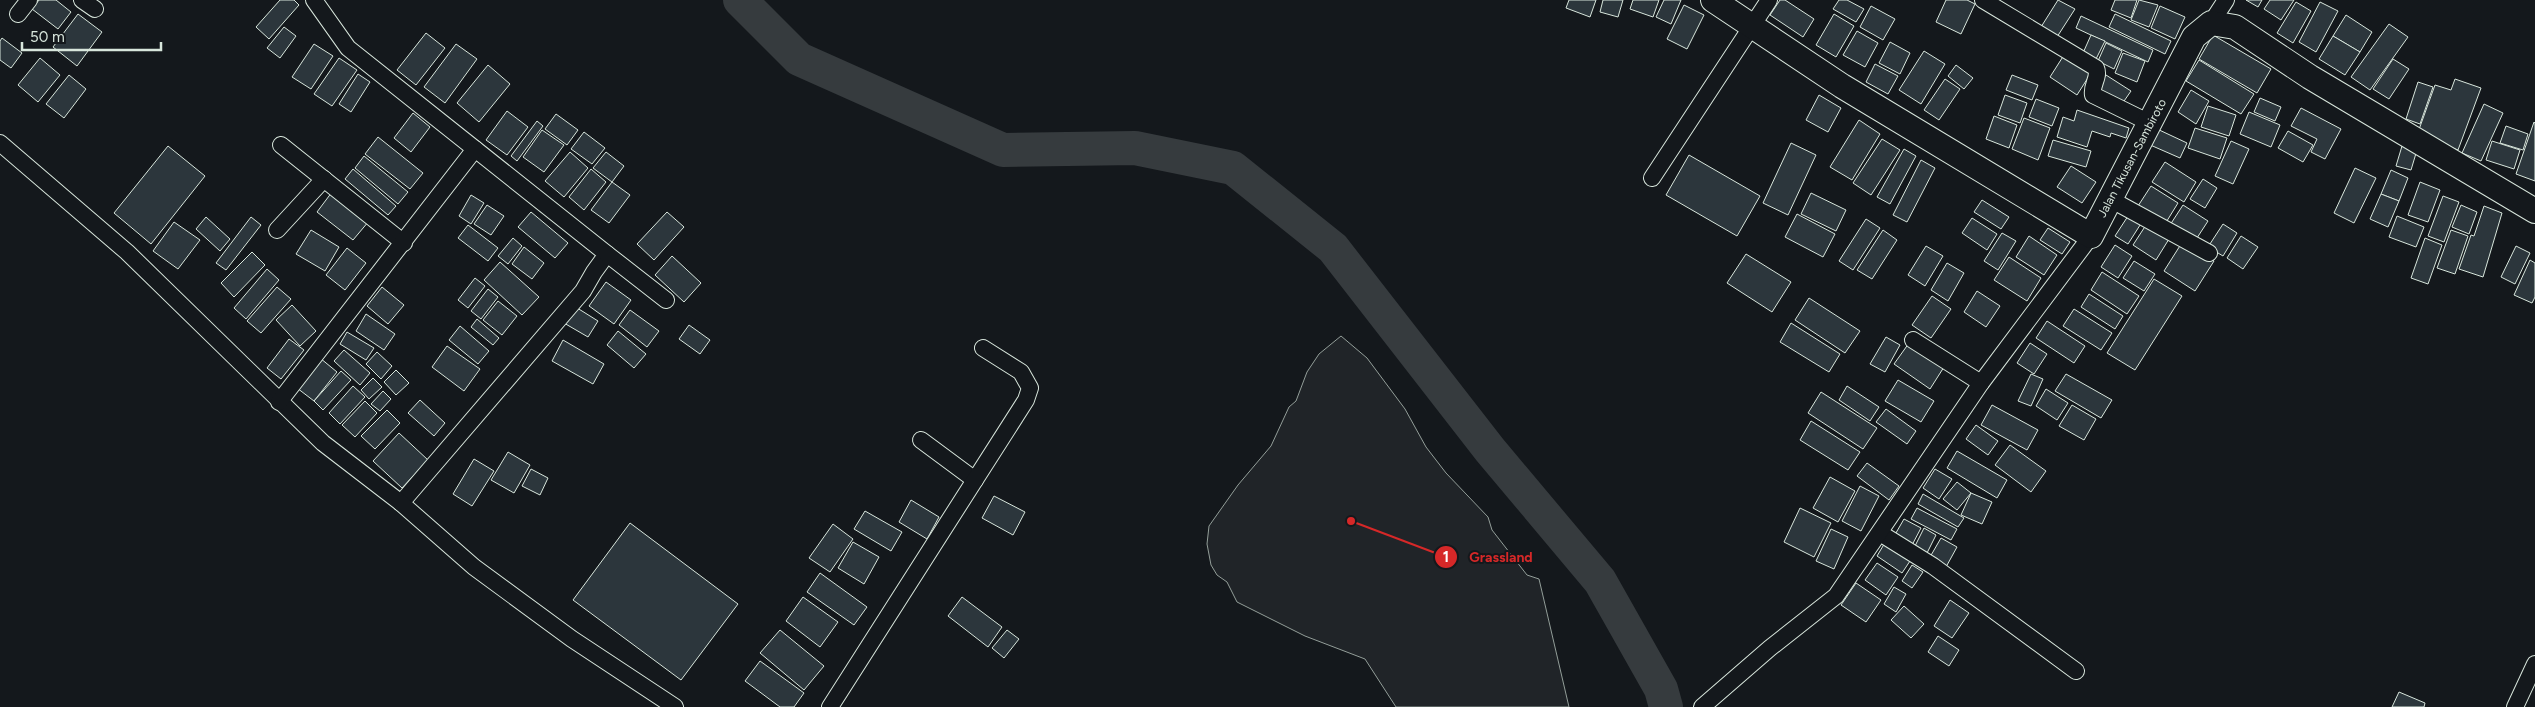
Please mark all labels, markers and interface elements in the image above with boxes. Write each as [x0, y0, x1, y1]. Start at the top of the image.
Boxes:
scale bar [22, 20, 161, 52]
text: 50 m [30, 28, 65, 46]
street label: Jalan Tikusan-Sambiroto [2095, 96, 2169, 220]
callout: Grassland [1434, 542, 1542, 571]
text: 1 [1443, 548, 1449, 566]
text: Grassland [1469, 549, 1533, 566]

